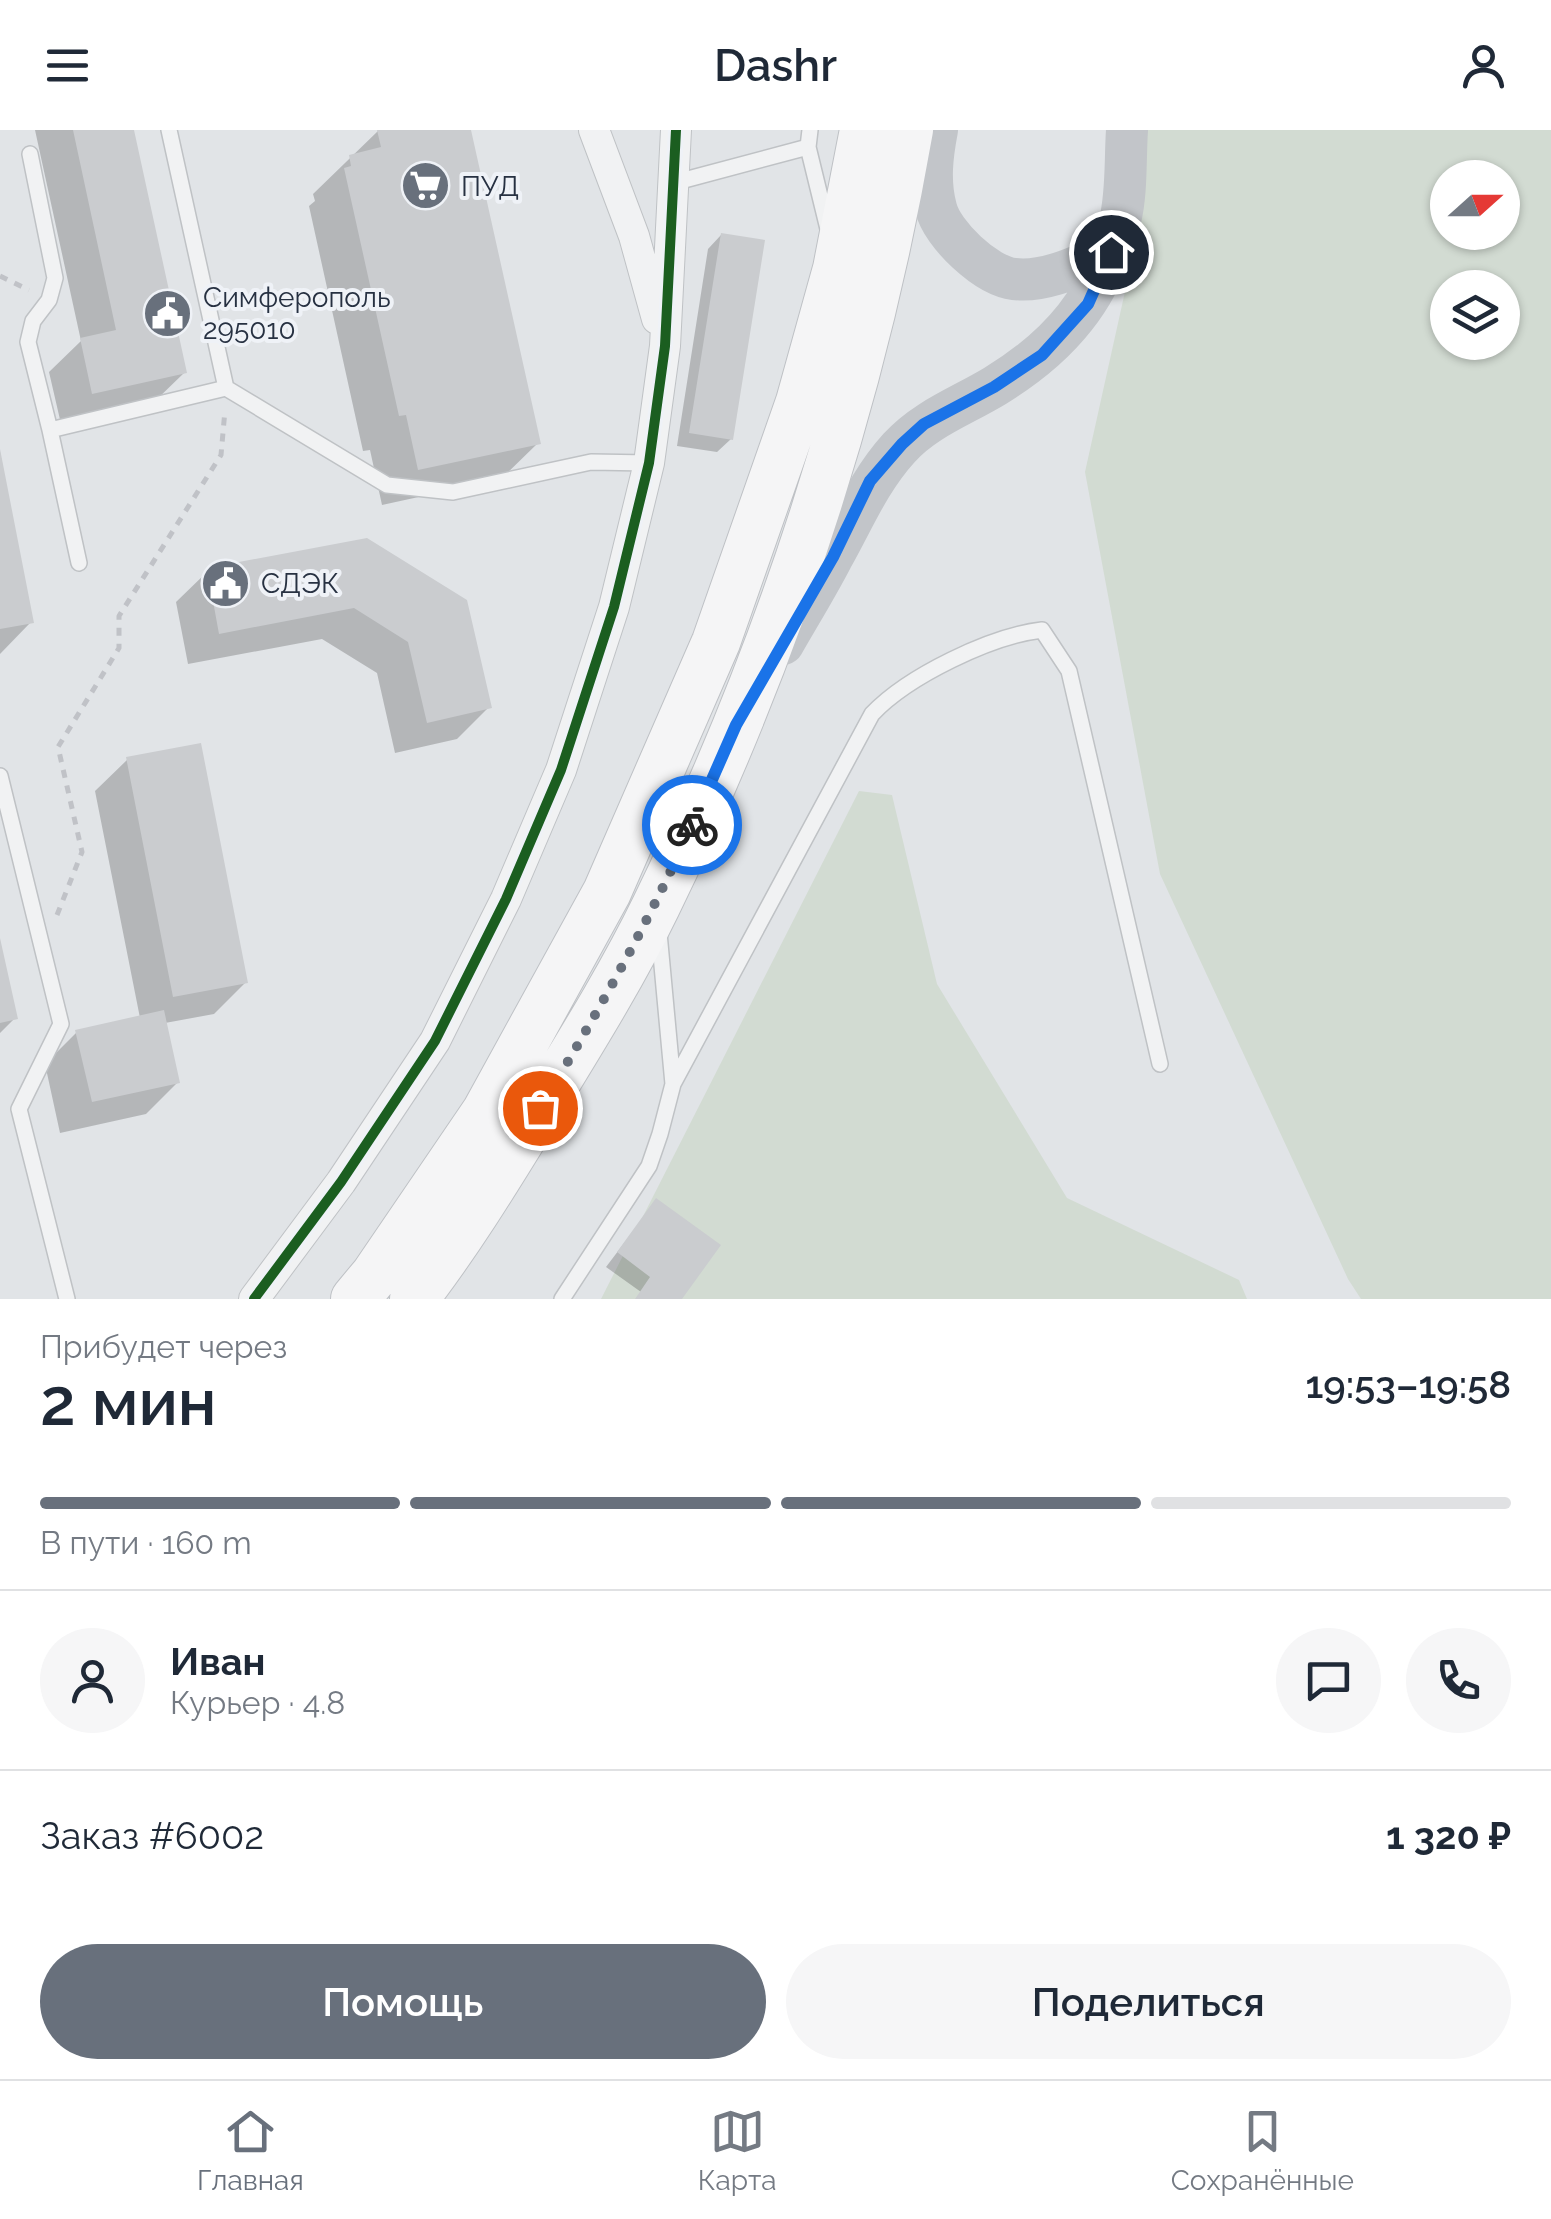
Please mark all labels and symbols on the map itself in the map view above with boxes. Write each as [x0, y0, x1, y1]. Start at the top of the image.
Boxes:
supermarket icon: ПУД [400, 160, 452, 212]
north arrow [1430, 160, 1520, 250]
place label: ПУД [461, 170, 519, 203]
pin [1069, 210, 1154, 295]
place label: Симферополь 295010 [203, 281, 391, 346]
public building icon: Симферополь 295010 [142, 287, 194, 339]
public building icon: СДЭК [200, 557, 252, 609]
place label: СДЭК [261, 567, 339, 600]
courier [642, 775, 742, 875]
pin [498, 1066, 583, 1151]

